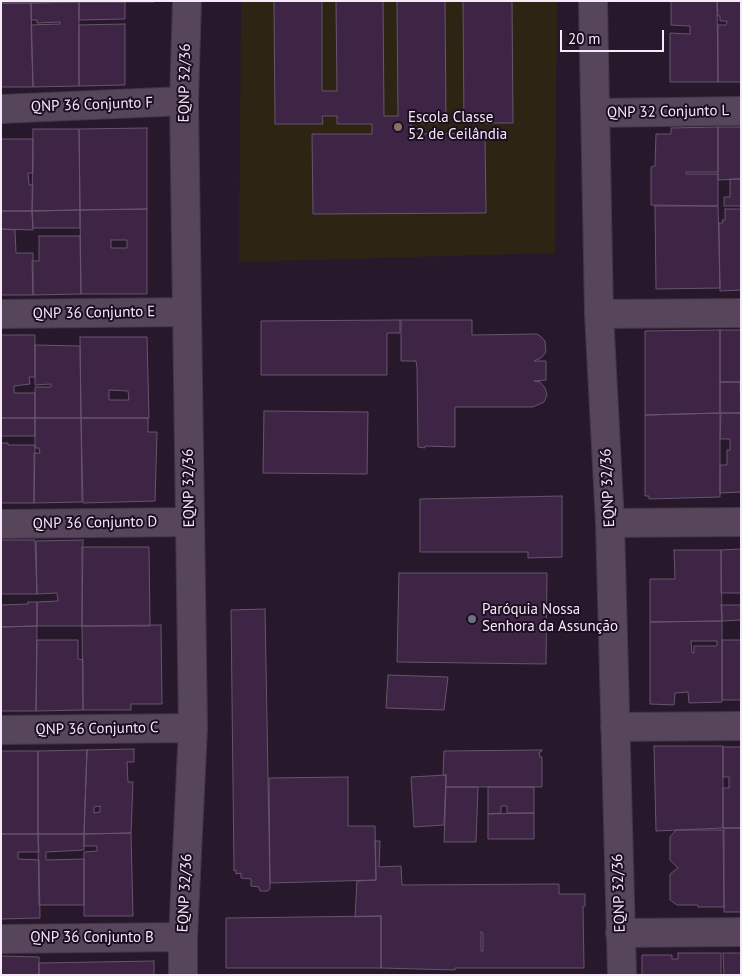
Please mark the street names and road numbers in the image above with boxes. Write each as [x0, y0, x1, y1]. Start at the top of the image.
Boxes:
street label: EQNP 32/36 [175, 43, 195, 123]
street label: QNP 36 Conjunto F [31, 94, 153, 116]
street label: QNP 32 Conjunto L [607, 102, 729, 122]
street label: QNP 36 Conjunto E [33, 303, 155, 323]
street label: EQNP 32/36 [179, 448, 199, 528]
street label: EQNP 32/36 [597, 448, 619, 528]
street label: QNP 36 Conjunto D [33, 513, 157, 533]
street label: QNP 36 Conjunto C [35, 719, 159, 739]
street label: EQNP 32/36 [174, 853, 196, 933]
street label: EQNP 32/36 [609, 853, 629, 933]
street label: QNP 36 Conjunto B [30, 929, 154, 947]

